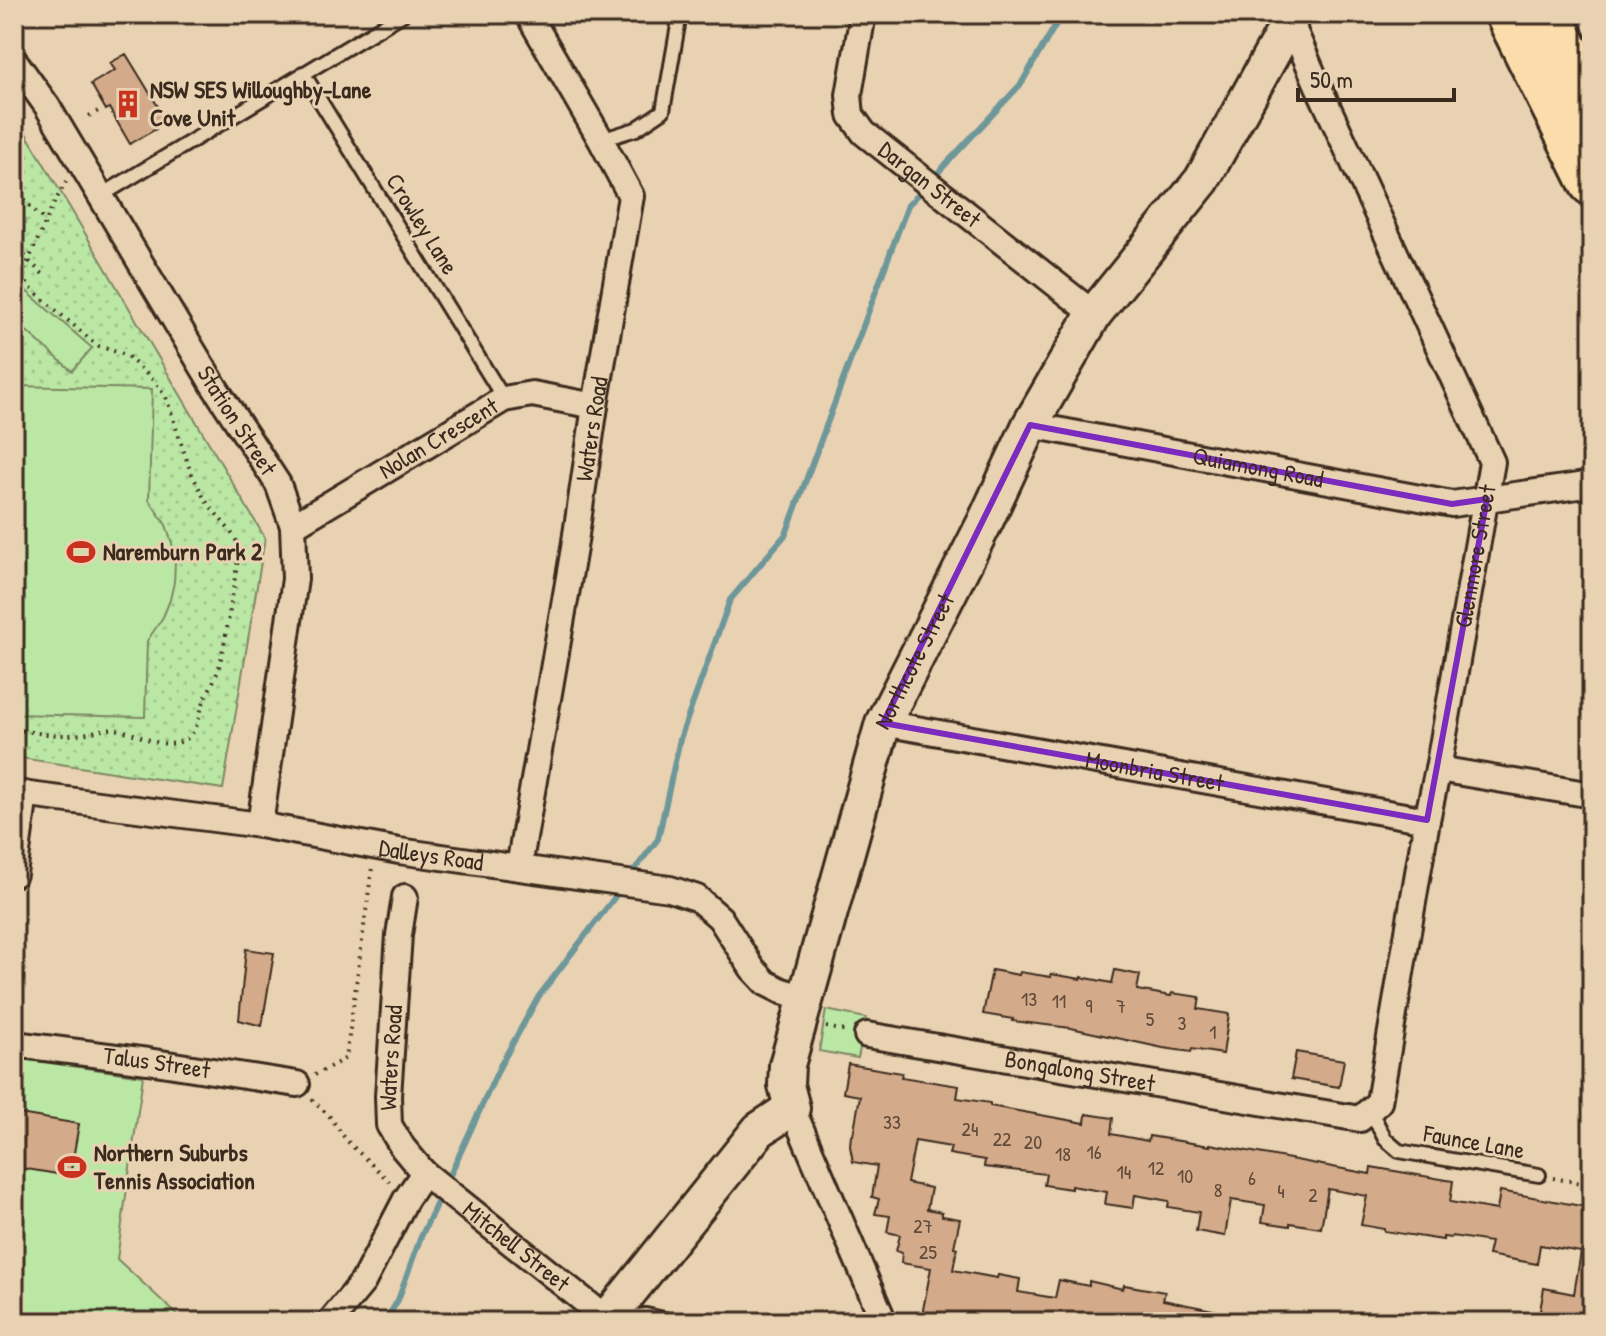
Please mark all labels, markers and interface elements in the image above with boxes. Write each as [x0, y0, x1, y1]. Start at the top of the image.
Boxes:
scale bar [1298, 52, 1454, 102]
text: 50 m [1310, 63, 1353, 95]
place label: NSW SES Willoughby-Lane Cove Unit [150, 73, 372, 133]
building icon: NSW SES Willoughby-Lane Cove Unit [113, 89, 143, 119]
street label: Dargan Street [872, 133, 989, 235]
street label: Crowley Lane [379, 167, 467, 280]
street label: Station Street [190, 359, 285, 482]
street label: Waters Road [567, 374, 615, 483]
street label: Nolan Crescent [373, 389, 504, 486]
street label: Quiamong Road [1190, 439, 1326, 495]
street label: Glenmore Street [1446, 481, 1503, 630]
place label: Naremburn Park 2 [103, 535, 263, 567]
sports icon: Naremburn Park 2 [66, 537, 96, 567]
street label: Northcote Street [866, 587, 962, 734]
street label: Moonbria Street [1083, 742, 1227, 799]
street label: Dalleys Road [377, 831, 486, 878]
house number: 13 [1021, 985, 1037, 1012]
house number: 11 [1052, 987, 1066, 1014]
house number: 9 [1085, 992, 1093, 1019]
house number: 7 [1116, 992, 1126, 1019]
street label: Waters Road [371, 1004, 409, 1111]
house number: 5 [1146, 1005, 1155, 1032]
house number: 3 [1178, 1009, 1187, 1036]
house number: 1 [1209, 1018, 1217, 1045]
street label: Talus Street [102, 1039, 213, 1085]
street label: Bongalong Street [1003, 1042, 1158, 1099]
house number: 33 [883, 1108, 901, 1135]
house number: 24 [962, 1115, 978, 1142]
street label: Faunce Lane [1420, 1116, 1528, 1166]
house number: 22 [993, 1125, 1012, 1152]
house number: 20 [1024, 1128, 1042, 1155]
place label: Northern Suburbs Tennis Association [93, 1136, 255, 1196]
house number: 16 [1086, 1138, 1102, 1165]
house number: 18 [1055, 1140, 1071, 1167]
sports icon: Northern Suburbs Tennis Association [57, 1152, 87, 1182]
house number: 12 [1148, 1154, 1165, 1181]
house number: 14 [1117, 1158, 1131, 1185]
house number: 10 [1177, 1162, 1193, 1189]
house number: 6 [1248, 1164, 1256, 1191]
house number: 8 [1214, 1176, 1222, 1203]
house number: 4 [1277, 1177, 1285, 1204]
house number: 2 [1308, 1181, 1318, 1208]
street label: Mitchell Street [457, 1193, 578, 1299]
house number: 27 [913, 1212, 933, 1239]
house number: 25 [919, 1238, 937, 1265]

